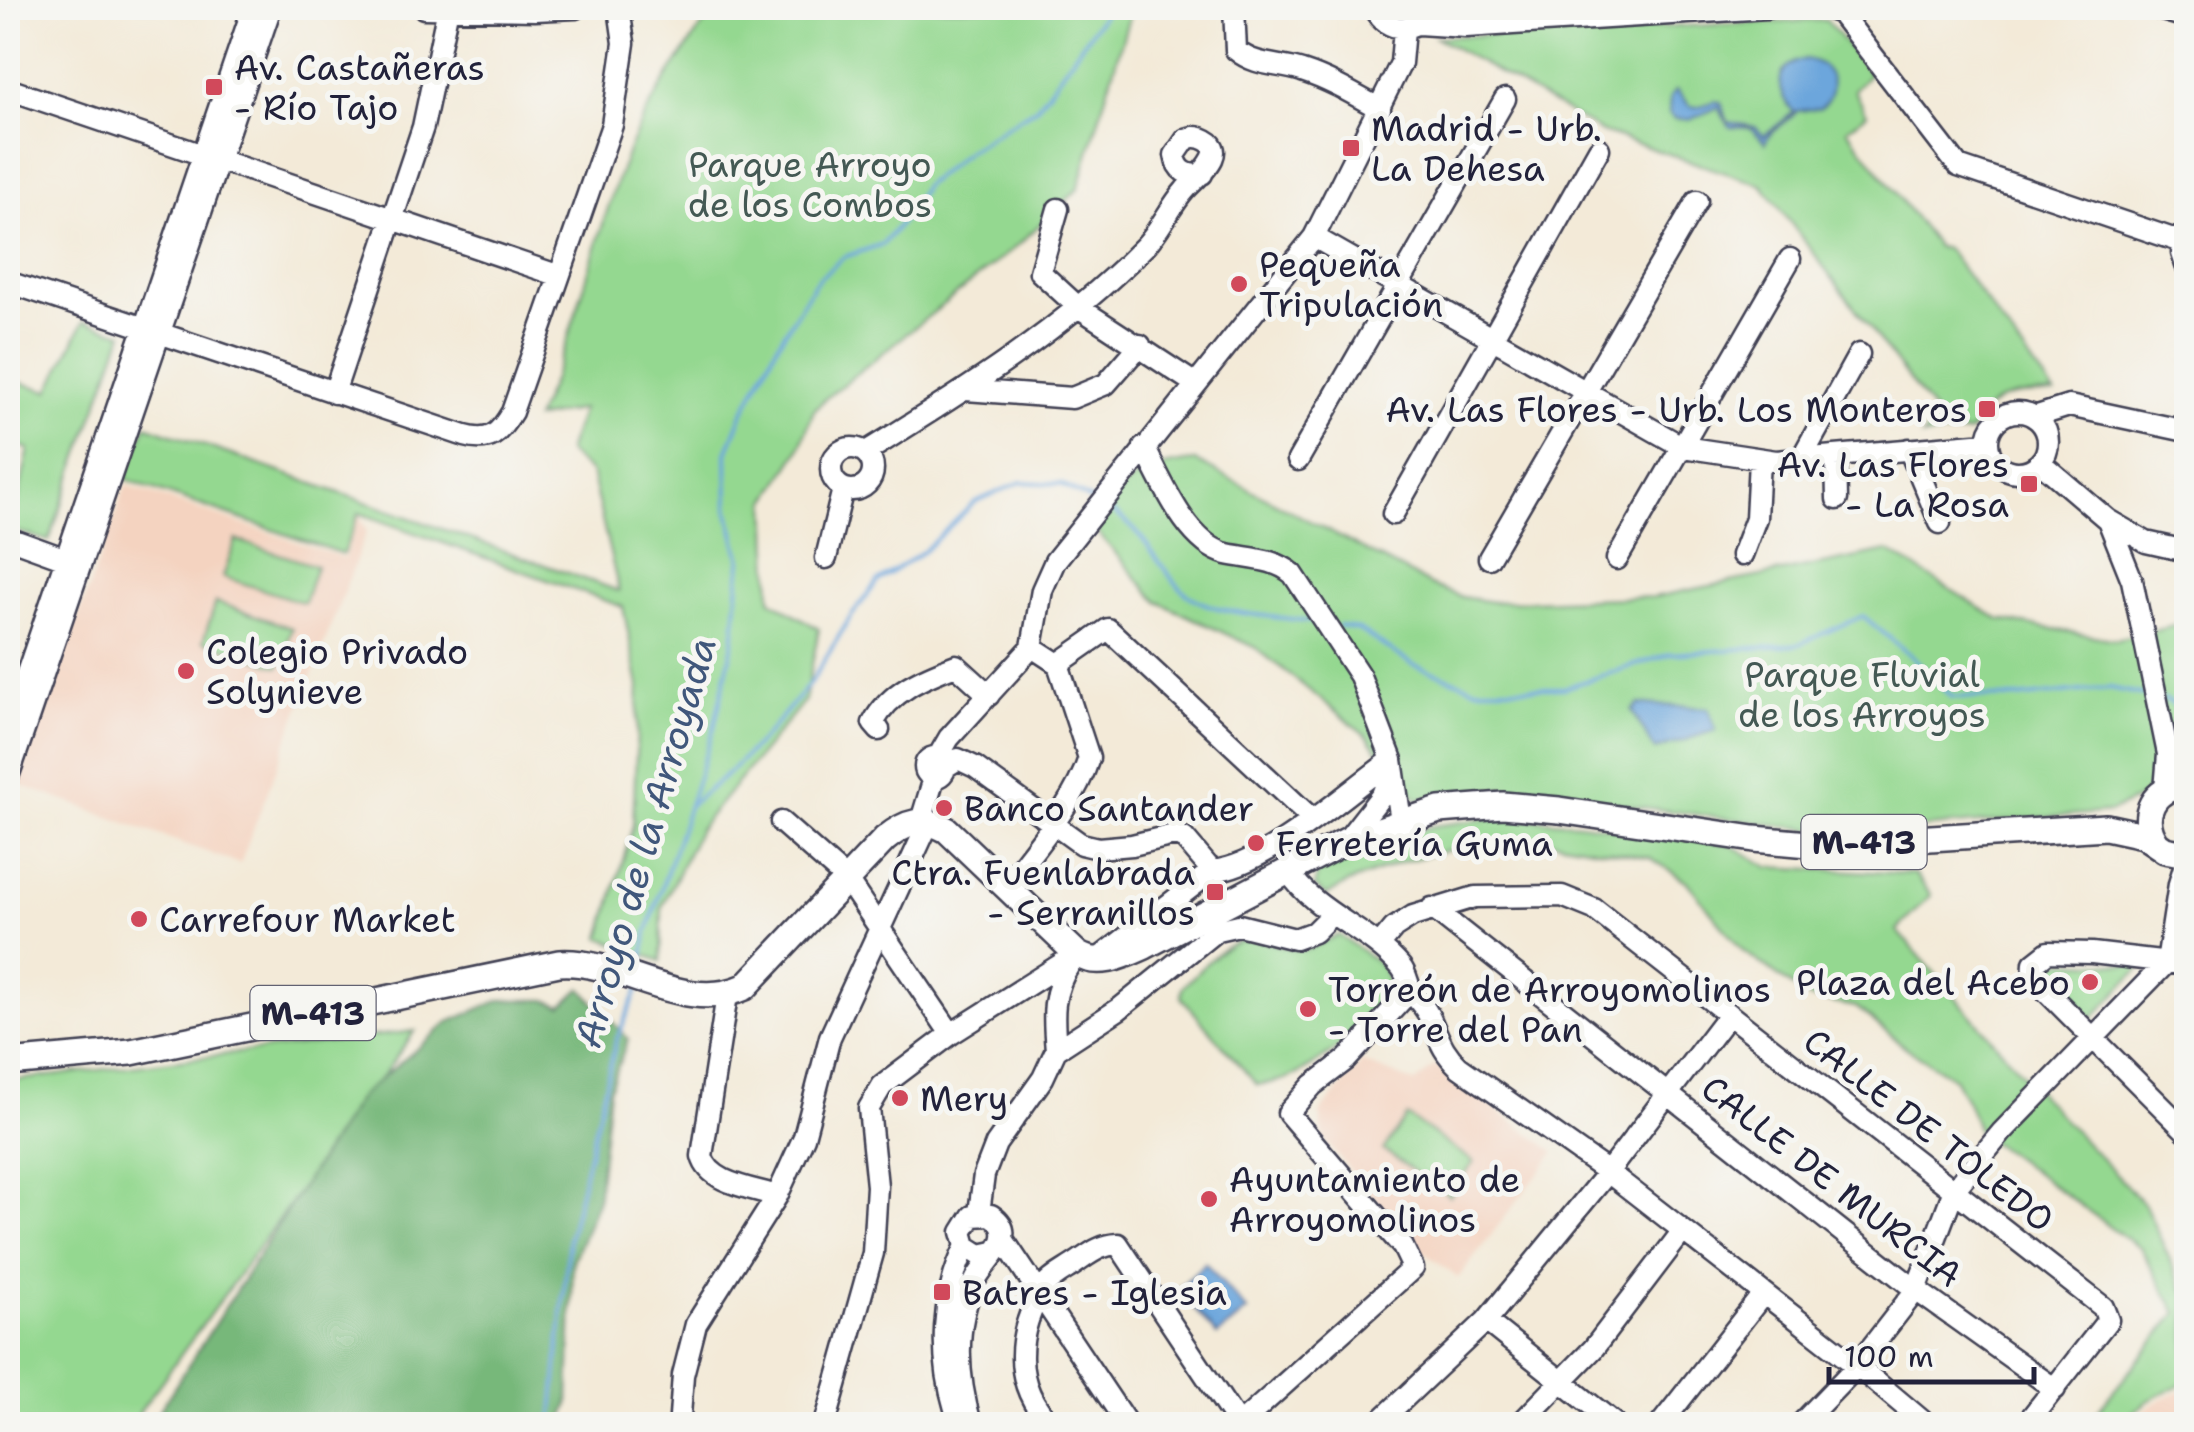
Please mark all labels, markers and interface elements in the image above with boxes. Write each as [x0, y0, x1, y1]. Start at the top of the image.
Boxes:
place label: Av. Castañeras - Río Tajo [234, 44, 485, 131]
marker: Av. Castañeras - Río Tajo [203, 76, 225, 98]
place label: Madrid - Urb. La Dehesa [1371, 105, 1602, 192]
marker: Madrid - Urb. La Dehesa [1340, 137, 1362, 159]
park label: Parque Arroyo de los Combos [688, 141, 932, 228]
place label: Pequeña Tripulación [1259, 241, 1443, 328]
marker: Pequeña Tripulación [1228, 273, 1250, 295]
place label: Av. Las Flores - Urb. Los Monteros [1385, 386, 1967, 433]
marker: Av. Las Flores - Urb. Los Monteros [1976, 398, 1998, 420]
place label: Av. Las Flores - La Rosa [1777, 441, 2009, 528]
marker: Av. Las Flores - La Rosa [2018, 473, 2040, 495]
place label: Colegio Privado Solynieve [206, 628, 468, 715]
water label: Arroyo de la Arroyada [562, 631, 728, 1053]
park label: Parque Fluvial de los Arroyos [1738, 651, 1986, 738]
marker: Colegio Privado Solynieve [175, 660, 197, 682]
place label: Banco Santander [964, 785, 1254, 832]
marker: Banco Santander [933, 797, 955, 819]
road number: M-413 [1802, 815, 1926, 869]
place label: Ferretería Guma [1276, 820, 1553, 867]
marker: Ferretería Guma [1245, 832, 1267, 854]
place label: Ctra. Fuenlabrada - Serranillos [891, 849, 1195, 936]
marker: Ctra. Fuenlabrada - Serranillos [1204, 881, 1226, 903]
place label: Carrefour Market [159, 896, 456, 943]
marker: Carrefour Market [128, 908, 150, 930]
place label: Plaza del Acebo [1796, 959, 2070, 1006]
place label: Torreón de Arroyomolinos - Torre del Pan [1328, 966, 1771, 1053]
marker: Plaza del Acebo [2079, 971, 2101, 993]
road number: M-413 [250, 986, 376, 1040]
marker: Torreón de Arroyomolinos - Torre del Pan [1297, 998, 1319, 1020]
street label: CALLE DE TOLEDO [1794, 1017, 2064, 1243]
street label: CALLE DE MURCIA [1692, 1064, 1972, 1298]
place label: Mery [920, 1075, 1008, 1122]
marker: Mery [889, 1087, 911, 1109]
place label: Ayuntamiento de Arroyomolinos [1229, 1156, 1520, 1243]
marker: Ayuntamiento de Arroyomolinos [1198, 1188, 1220, 1210]
place label: Batres - Iglesia [962, 1269, 1227, 1316]
marker: Batres - Iglesia [931, 1281, 953, 1303]
scale bar [1829, 1322, 2034, 1384]
text: 100 m [1844, 1336, 1934, 1377]

